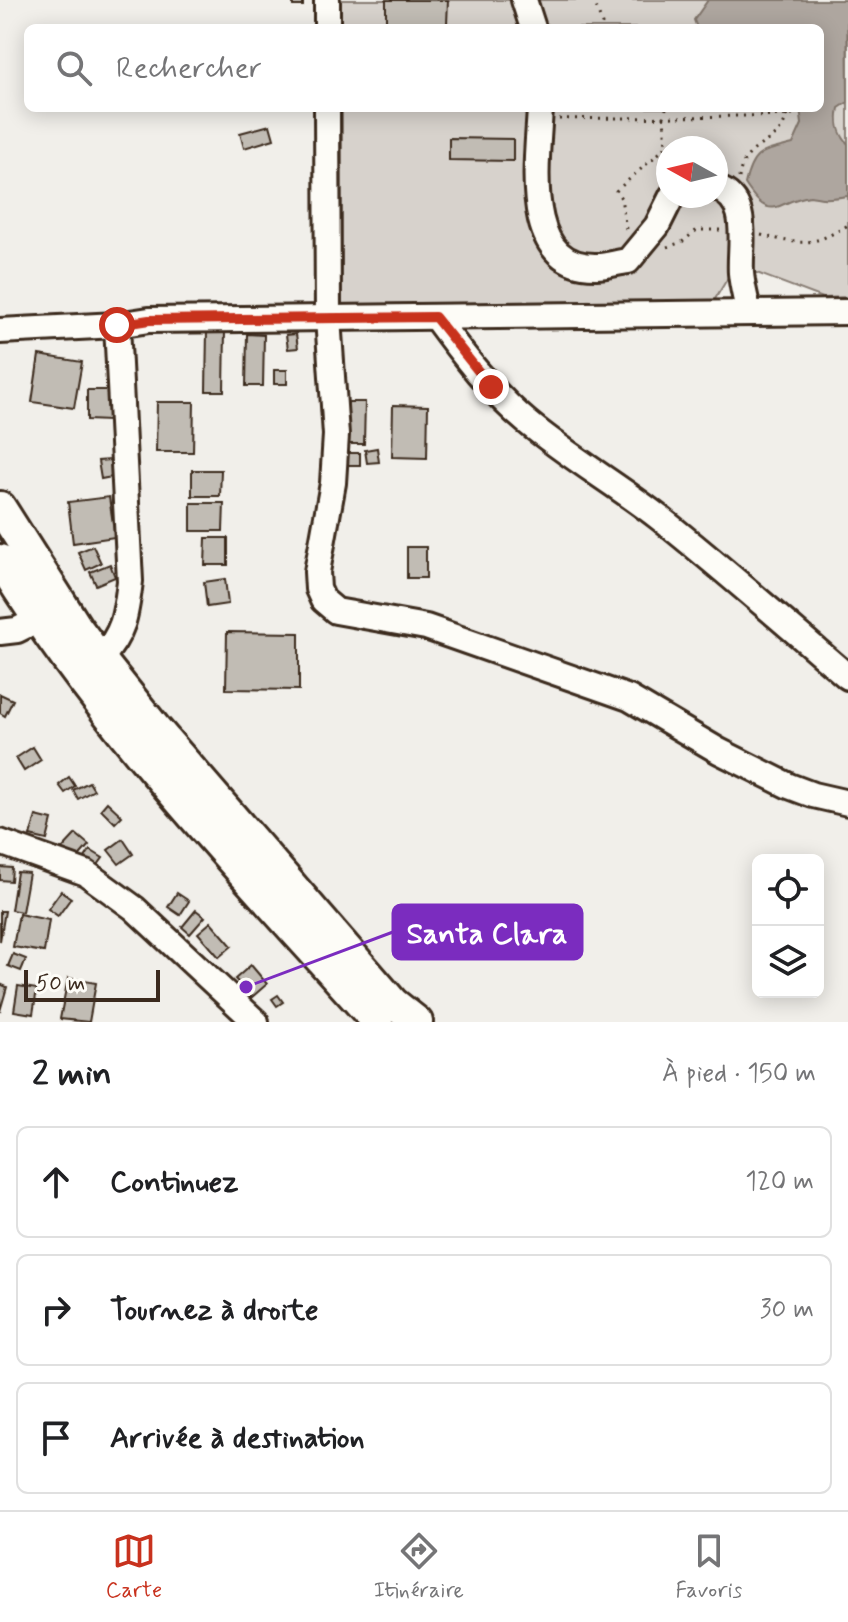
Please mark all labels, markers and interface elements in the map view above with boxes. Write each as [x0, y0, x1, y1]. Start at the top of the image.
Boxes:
search box [24, 24, 824, 112]
icon: search [52, 46, 96, 90]
text: Rechercher [116, 49, 262, 88]
north arrow [656, 136, 728, 208]
route start [99, 307, 135, 343]
route end [473, 369, 509, 405]
map controls [752, 854, 824, 998]
button: locate [752, 854, 824, 926]
callout: Santa Clara [393, 905, 582, 959]
text: Santa Clara [406, 915, 568, 954]
button: layers [752, 926, 824, 998]
scale bar [24, 966, 160, 1002]
text: 50 m [36, 970, 85, 998]
text: 2 min [32, 1052, 112, 1097]
text: À pied · 150 m [662, 1057, 816, 1091]
icon: ahead [34, 1160, 78, 1204]
text: Continuez [110, 1163, 239, 1202]
text: 120 m [745, 1165, 814, 1199]
icon: right [34, 1288, 78, 1332]
text: Tournez à droite [110, 1291, 319, 1330]
text: 30 m [760, 1293, 814, 1327]
icon: arrive [34, 1416, 78, 1460]
text: Arrivée à destination [110, 1419, 365, 1458]
tab: Carte [106, 1529, 162, 1605]
tab: Itinéraire [374, 1529, 464, 1605]
tab: Favoris [675, 1529, 742, 1605]

